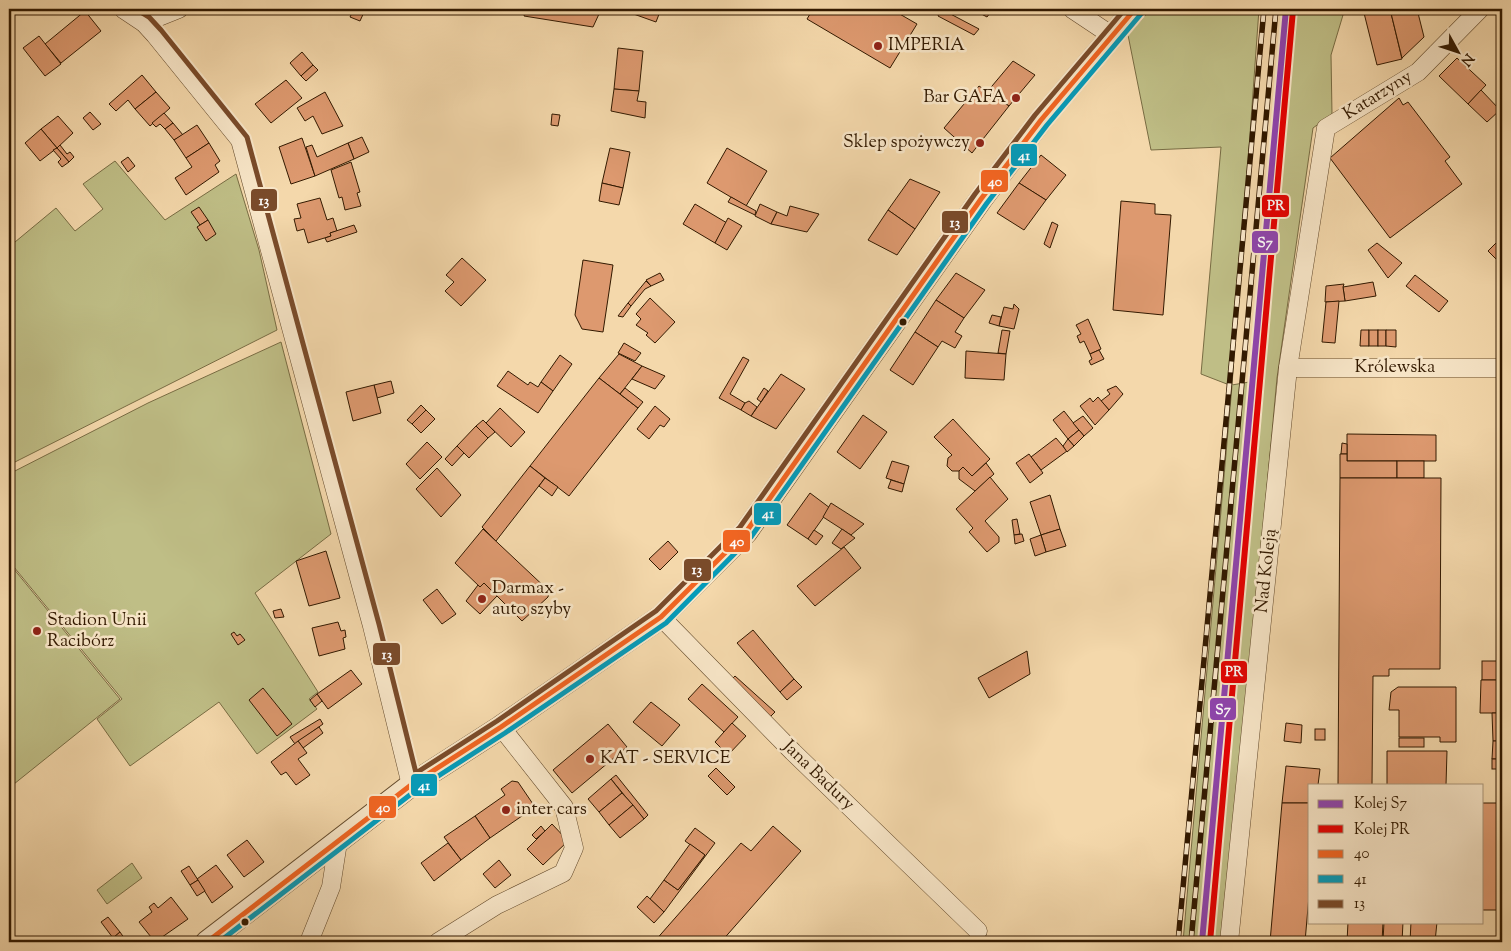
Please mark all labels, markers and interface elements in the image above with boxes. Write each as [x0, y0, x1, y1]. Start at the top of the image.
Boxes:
north arrow [1434, 28, 1484, 78]
place label: IMPERIA [888, 33, 965, 59]
marker: IMPERIA [872, 40, 884, 52]
text: N [1455, 48, 1478, 70]
street label: Katarzyny [1338, 65, 1418, 127]
place label: Bar GAFA [923, 85, 1006, 111]
marker: Bar GAFA [1010, 92, 1022, 104]
place label: Sklep spożywczy [843, 130, 970, 156]
marker: Sklep spożywczy [974, 137, 986, 149]
line badge: 41 [1010, 143, 1038, 167]
text: 41 [1017, 147, 1030, 167]
line badge: 40 [980, 169, 1009, 193]
text: 40 [987, 173, 1003, 193]
line badge: 13 [250, 188, 278, 212]
text: 13 [259, 192, 270, 212]
line badge: PR [1261, 194, 1290, 218]
text: PR [1267, 197, 1286, 217]
line badge: 13 [941, 210, 969, 234]
text: 13 [950, 214, 961, 234]
line badge: S7 [1251, 230, 1279, 254]
text: S7 [1257, 234, 1274, 254]
unlabelled marker [898, 317, 908, 327]
street label: Królewska [1355, 355, 1435, 381]
line badge: 41 [753, 502, 782, 526]
text: 41 [761, 505, 774, 525]
street label: Nad Koleją [1250, 528, 1284, 614]
line badge: 40 [722, 529, 751, 553]
text: 40 [729, 533, 745, 553]
line badge: 13 [683, 558, 712, 582]
text: 13 [692, 561, 703, 581]
place label: Darmax - auto szyby [492, 576, 571, 623]
marker: Darmax - auto szyby [476, 593, 488, 605]
place label: Stadion Unii Racibórz [47, 608, 147, 655]
marker: Stadion Unii Racibórz [31, 625, 43, 637]
line badge: 13 [372, 642, 401, 666]
text: 13 [382, 646, 393, 666]
line badge: PR [1220, 660, 1248, 684]
text: PR [1225, 663, 1244, 683]
line badge: S7 [1209, 697, 1237, 721]
text: S7 [1215, 701, 1232, 721]
street label: Jana Badury [775, 734, 860, 817]
place label: KAT - SERVICE [600, 746, 731, 772]
marker: KAT - SERVICE [584, 753, 596, 765]
line badge: 41 [410, 773, 438, 797]
text: 41 [417, 777, 430, 797]
legend [1308, 784, 1484, 924]
text: Kolej S7 [1354, 794, 1408, 815]
line badge: 40 [368, 795, 397, 819]
place label: inter cars [516, 797, 587, 823]
text: 40 [375, 799, 391, 819]
marker: inter cars [500, 804, 512, 816]
text: Kolej PR [1354, 820, 1410, 841]
text: 40 [1354, 844, 1369, 865]
text: 41 [1354, 870, 1367, 891]
text: 13 [1354, 894, 1365, 915]
unlabelled marker [240, 917, 250, 927]

